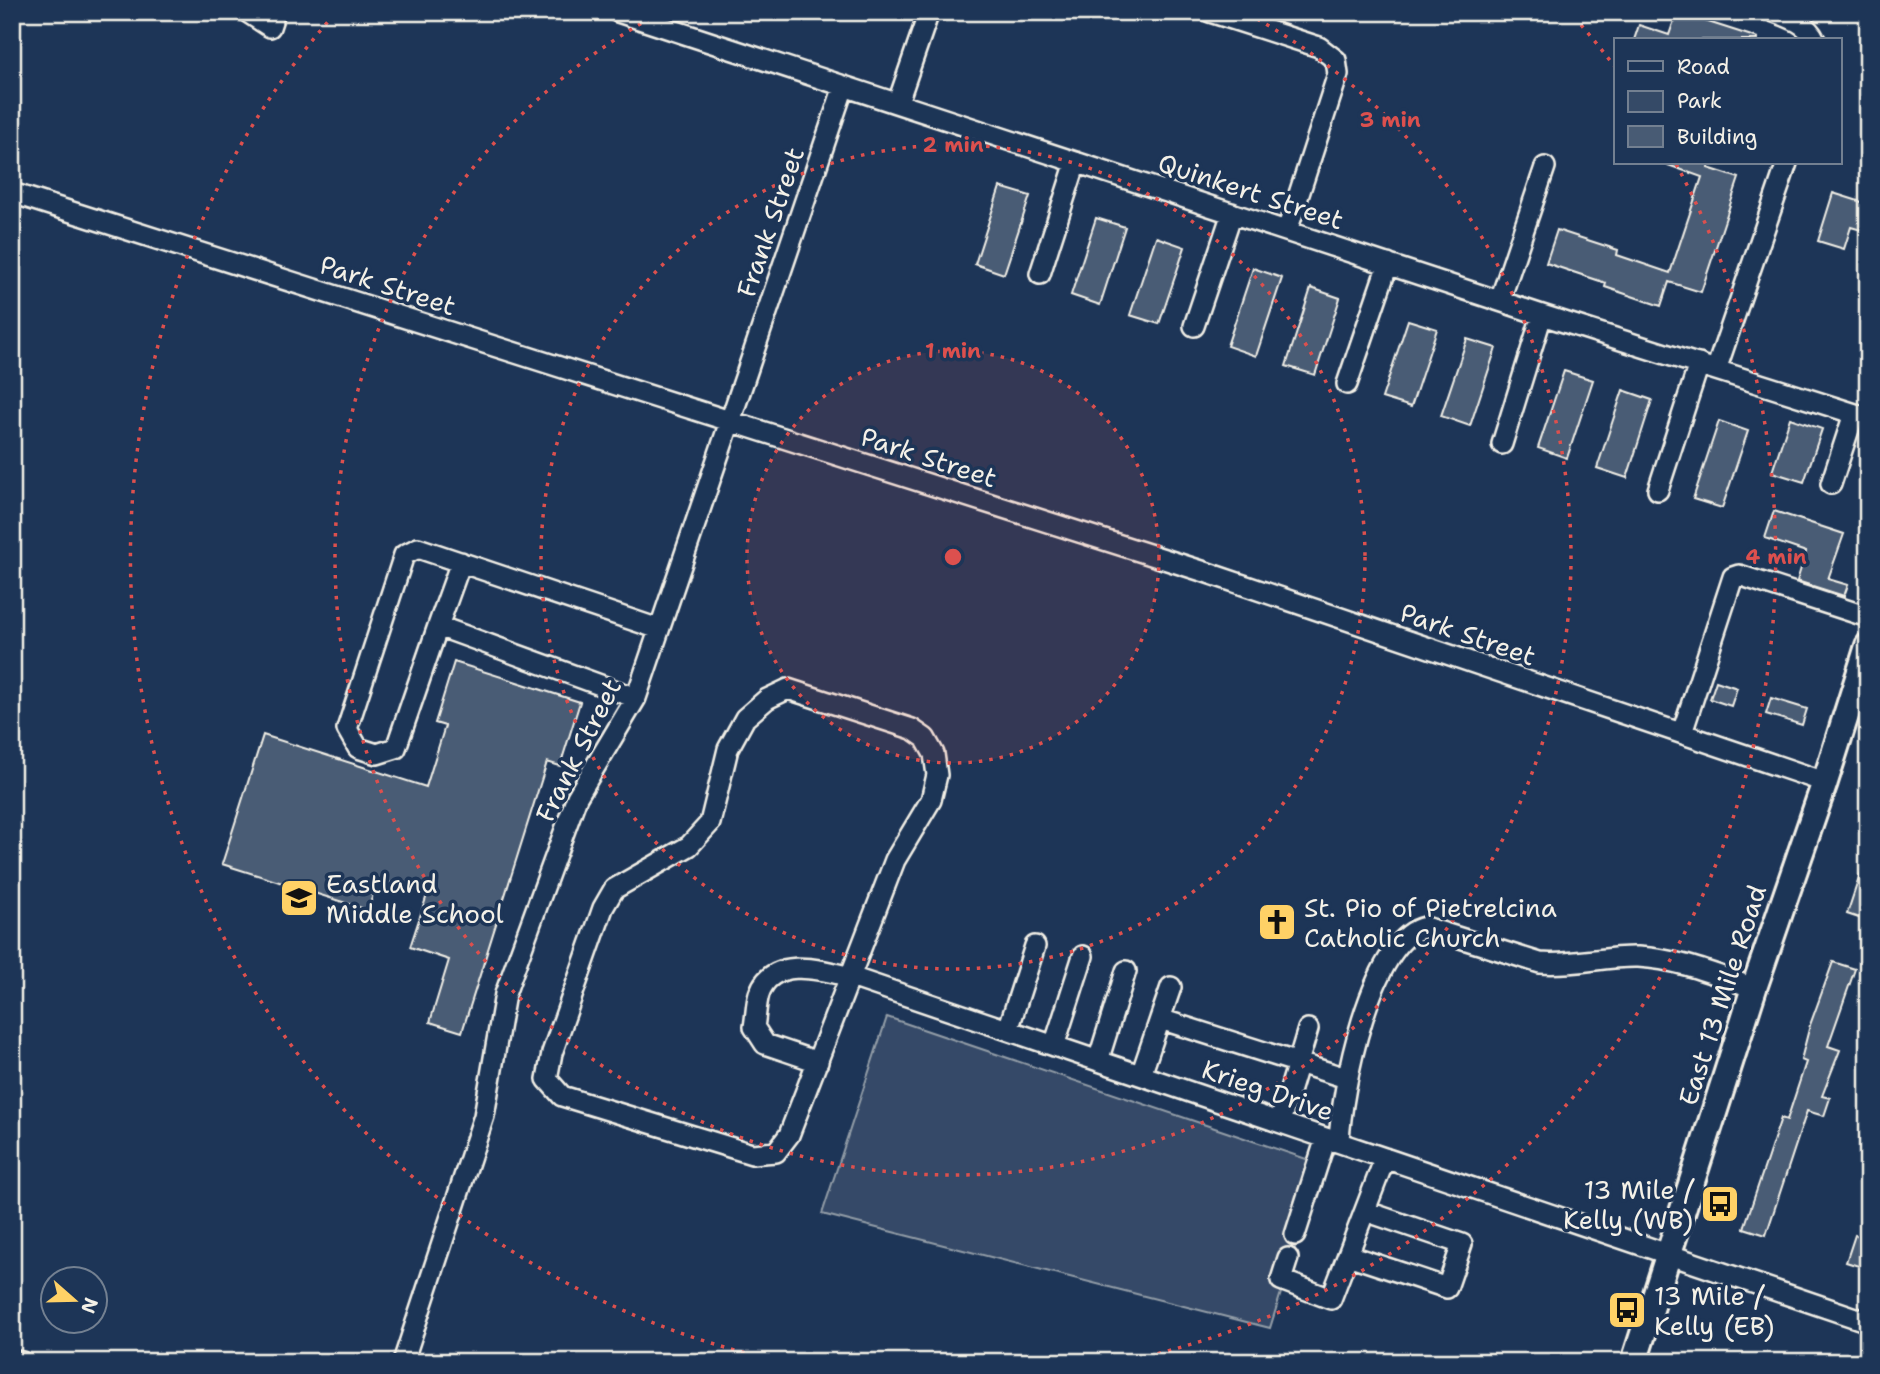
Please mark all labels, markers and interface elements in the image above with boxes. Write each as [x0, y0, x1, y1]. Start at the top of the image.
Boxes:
legend [1614, 38, 1842, 164]
text: Road [1677, 53, 1730, 81]
text: Park [1677, 87, 1722, 115]
text: 3 min [1359, 106, 1421, 134]
text: Building [1677, 123, 1757, 151]
text: 2 min [922, 131, 984, 159]
street label: Frank Street [728, 142, 812, 302]
street label: Quinkert Street [1154, 145, 1348, 237]
street label: Park Street [315, 247, 461, 323]
text: 1 min [925, 337, 981, 365]
street label: Park Street [856, 419, 1002, 495]
text: 4 min [1745, 543, 1807, 571]
centre of rings [941, 545, 965, 569]
street label: Park Street [1396, 594, 1540, 674]
street label: Frank Street [527, 672, 629, 828]
place label: Eastland Middle School [326, 866, 504, 931]
school or university icon: Eastland Middle School [278, 877, 320, 919]
street label: East 13 Mile Road [1670, 880, 1774, 1110]
place label: St. Pio of Pietrelcina Catholic Church [1304, 890, 1557, 955]
church icon: St. Pio of Pietrelcina Catholic Church [1256, 901, 1298, 943]
street label: Krieg Drive [1197, 1051, 1339, 1129]
place label: 13 Mile / Kelly (WB) [1563, 1172, 1695, 1237]
bus stop icon: 13 Mile / Kelly (WB) [1699, 1183, 1741, 1225]
north arrow [38, 1266, 108, 1336]
place label: 13 Mile / Kelly (EB) [1654, 1278, 1774, 1343]
bus stop icon: 13 Mile / Kelly (EB) [1606, 1289, 1648, 1331]
text: N [75, 1294, 104, 1317]

